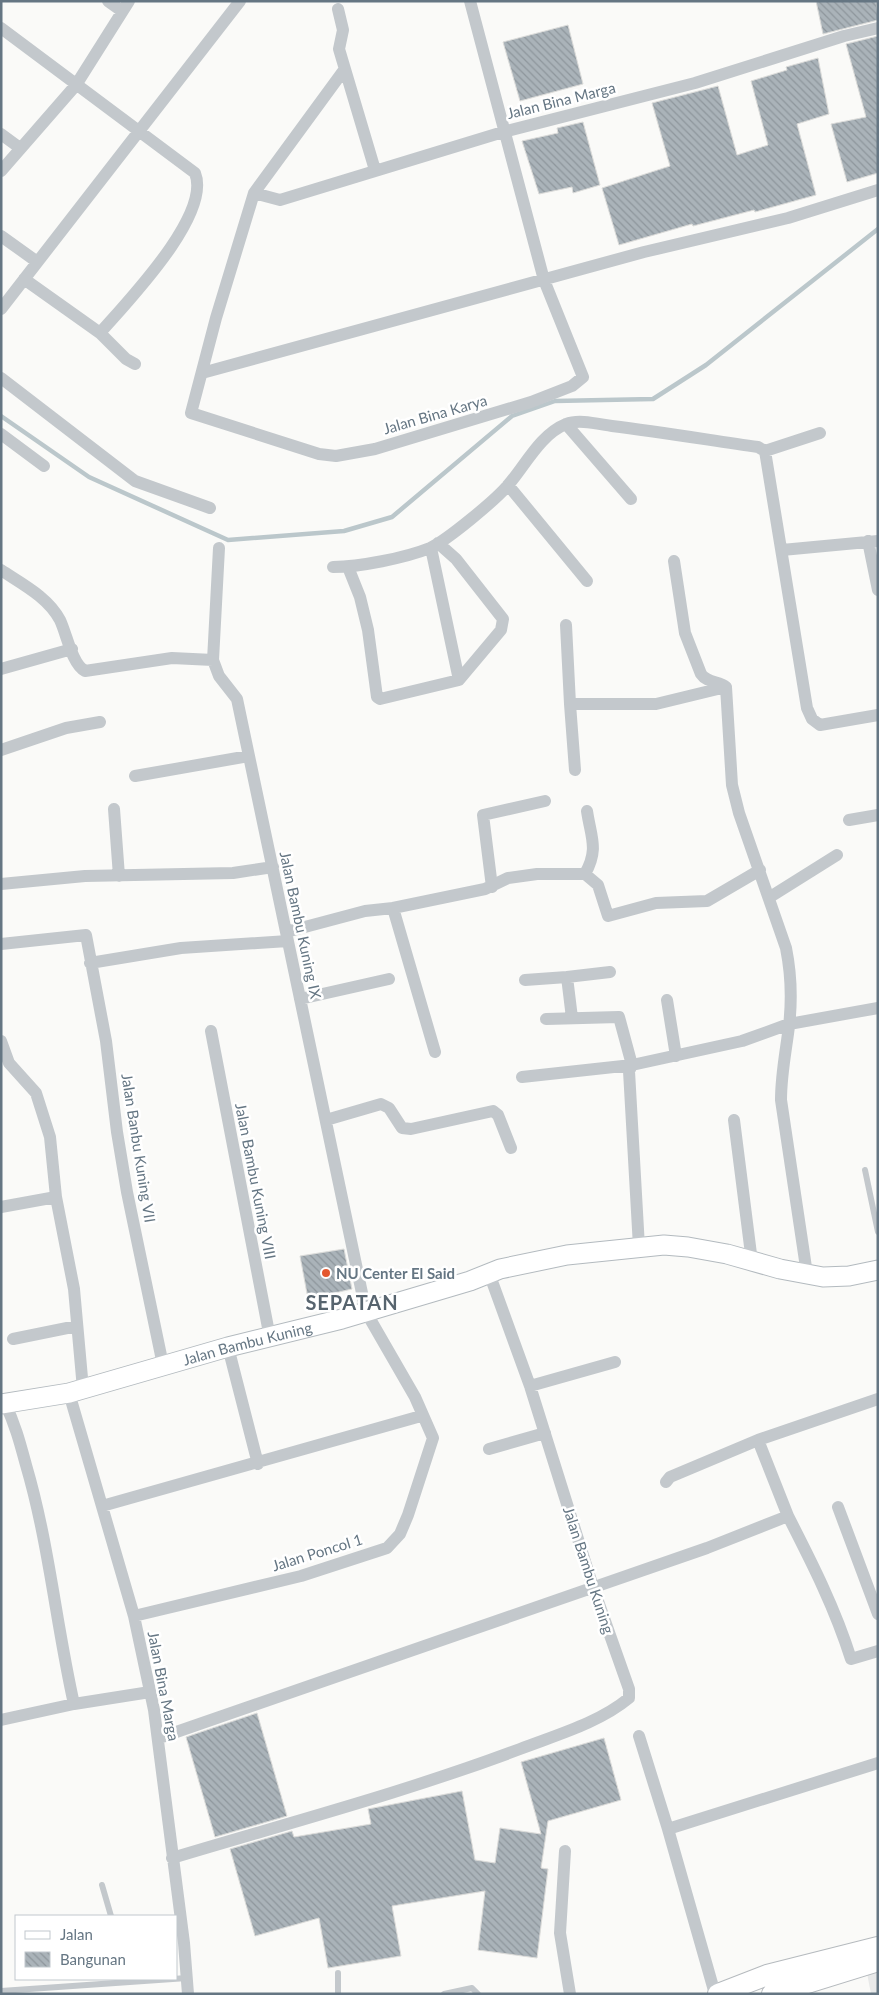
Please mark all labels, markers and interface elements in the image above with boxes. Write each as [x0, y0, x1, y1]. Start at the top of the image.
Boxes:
street label: Jalan Bina Marga [505, 78, 617, 122]
street label: Jalan Bina Karya [381, 391, 489, 437]
street label: Jalan Bambu Kuning IX [277, 850, 326, 1001]
street label: Jalan Banbu Kuning VII [118, 1072, 160, 1224]
street label: Jalan Bambu Kuning VIII [232, 1101, 280, 1261]
place label: NU Center El Said [336, 1264, 455, 1282]
marker: NU Center El Said [320, 1267, 332, 1279]
district label: SEPATAN [305, 1290, 399, 1314]
street label: Jalan Bambu Kuning [181, 1318, 314, 1369]
street label: Jalan Bambu Kuning [560, 1504, 618, 1636]
street label: Jalan Poncol 1 [270, 1530, 364, 1574]
street label: Jalan Bina Marga [145, 1630, 183, 1742]
legend [15, 1915, 178, 1980]
text: Jalan [60, 1925, 93, 1943]
text: Bangunan [60, 1950, 126, 1968]

